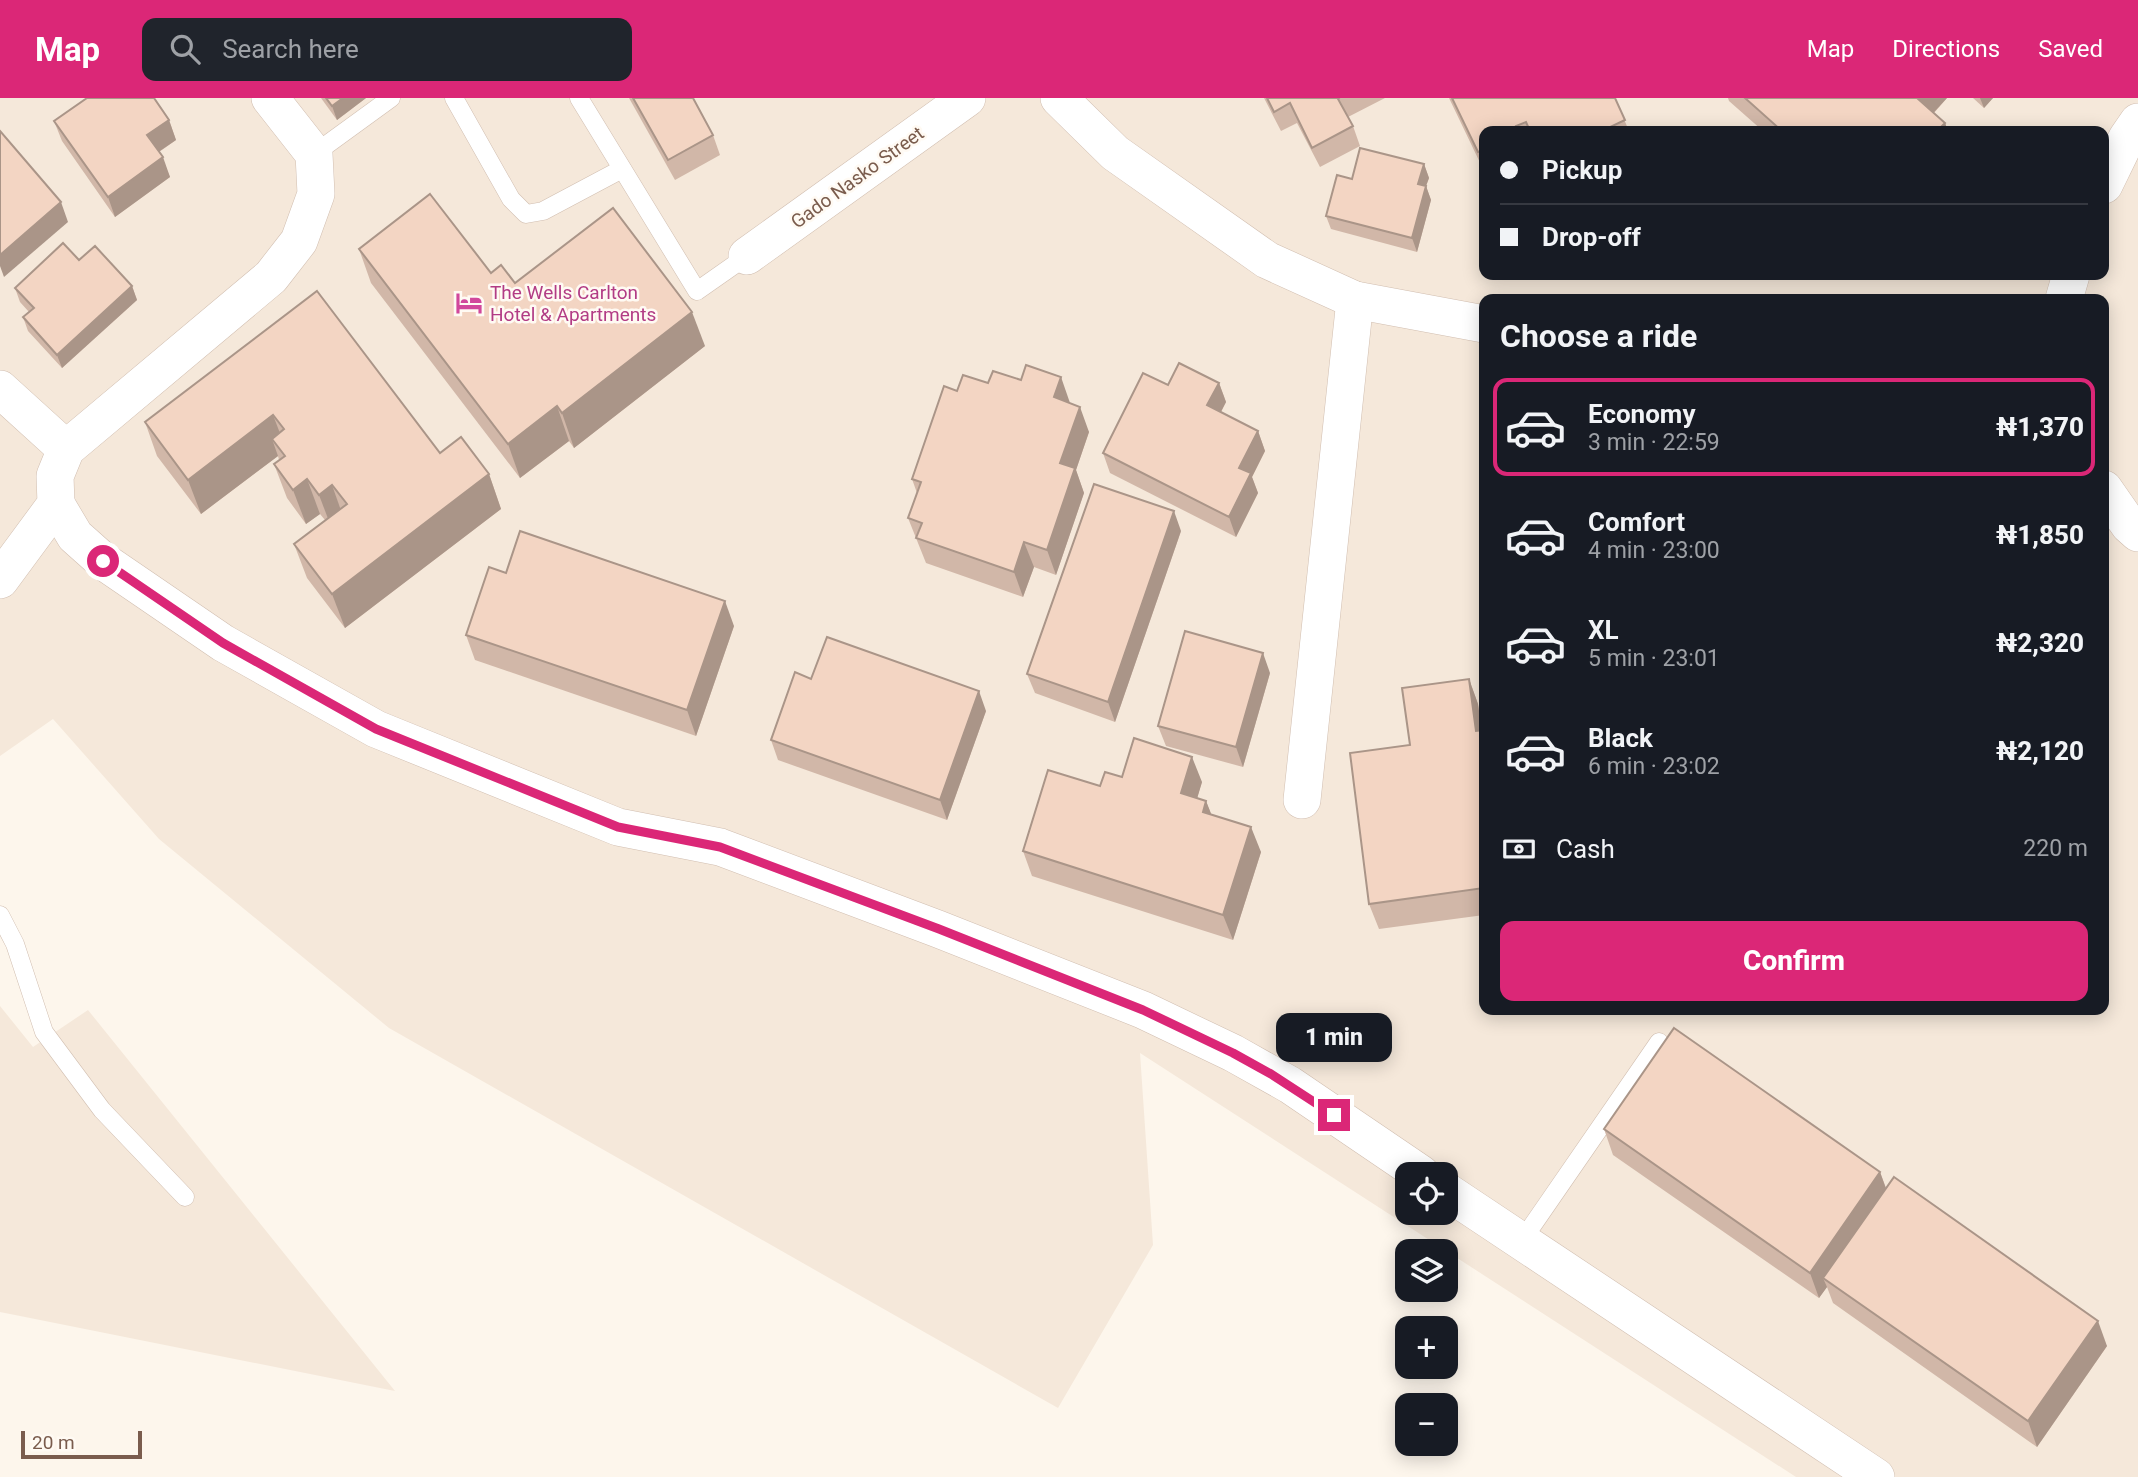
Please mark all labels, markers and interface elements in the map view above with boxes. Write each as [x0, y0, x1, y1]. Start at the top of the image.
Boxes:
search box [142, 18, 632, 81]
text: Map [35, 30, 100, 69]
icon: search [166, 30, 204, 68]
text: Search here [222, 34, 359, 64]
text: Map [1807, 35, 1854, 63]
text: Directions [1892, 35, 2000, 63]
text: Saved [2038, 35, 2103, 63]
street label: Gado Nasko Street [786, 122, 928, 233]
text: Pickup [1542, 155, 1622, 185]
text: Drop-off [1542, 222, 1641, 252]
place label: The Wells Carlton Hotel & Apartments [490, 281, 656, 326]
hotel icon: The Wells Carlton Hotel & Apartments [454, 288, 484, 318]
text: Choose a ride [1500, 317, 1697, 355]
icon: car [1504, 396, 1567, 459]
text: Economy [1588, 399, 1695, 429]
text: ₦1,370 [1996, 412, 2084, 442]
text: 3 min · 22:59 [1588, 429, 1720, 456]
icon: car [1504, 504, 1567, 567]
text: Comfort [1588, 507, 1685, 537]
text: ₦1,850 [1996, 520, 2084, 550]
text: 4 min · 23:00 [1588, 537, 1720, 564]
route start [87, 545, 119, 577]
icon: car [1504, 612, 1567, 675]
text: XL [1588, 615, 1619, 645]
text: ₦2,320 [1996, 628, 2084, 658]
text: 5 min · 23:01 [1588, 645, 1720, 672]
icon: car [1504, 720, 1567, 783]
text: Black [1588, 723, 1653, 753]
text: ₦2,120 [1996, 736, 2084, 766]
text: 6 min · 23:02 [1588, 753, 1720, 780]
icon: cash [1500, 830, 1538, 868]
text: Cash [1556, 834, 1615, 864]
text: 220 m [2023, 835, 2088, 862]
button: Confirm [1500, 921, 2088, 1001]
callout: 1 min [1276, 1014, 1392, 1062]
text: 1 min [1305, 1024, 1363, 1051]
route end [1318, 1099, 1350, 1131]
map controls [1395, 1162, 1458, 1456]
button: locate [1395, 1162, 1458, 1225]
button: layers [1395, 1239, 1458, 1302]
button: + [1395, 1316, 1458, 1379]
button: − [1395, 1393, 1458, 1456]
scale bar [21, 1428, 142, 1460]
text: 20 m [32, 1431, 75, 1454]

